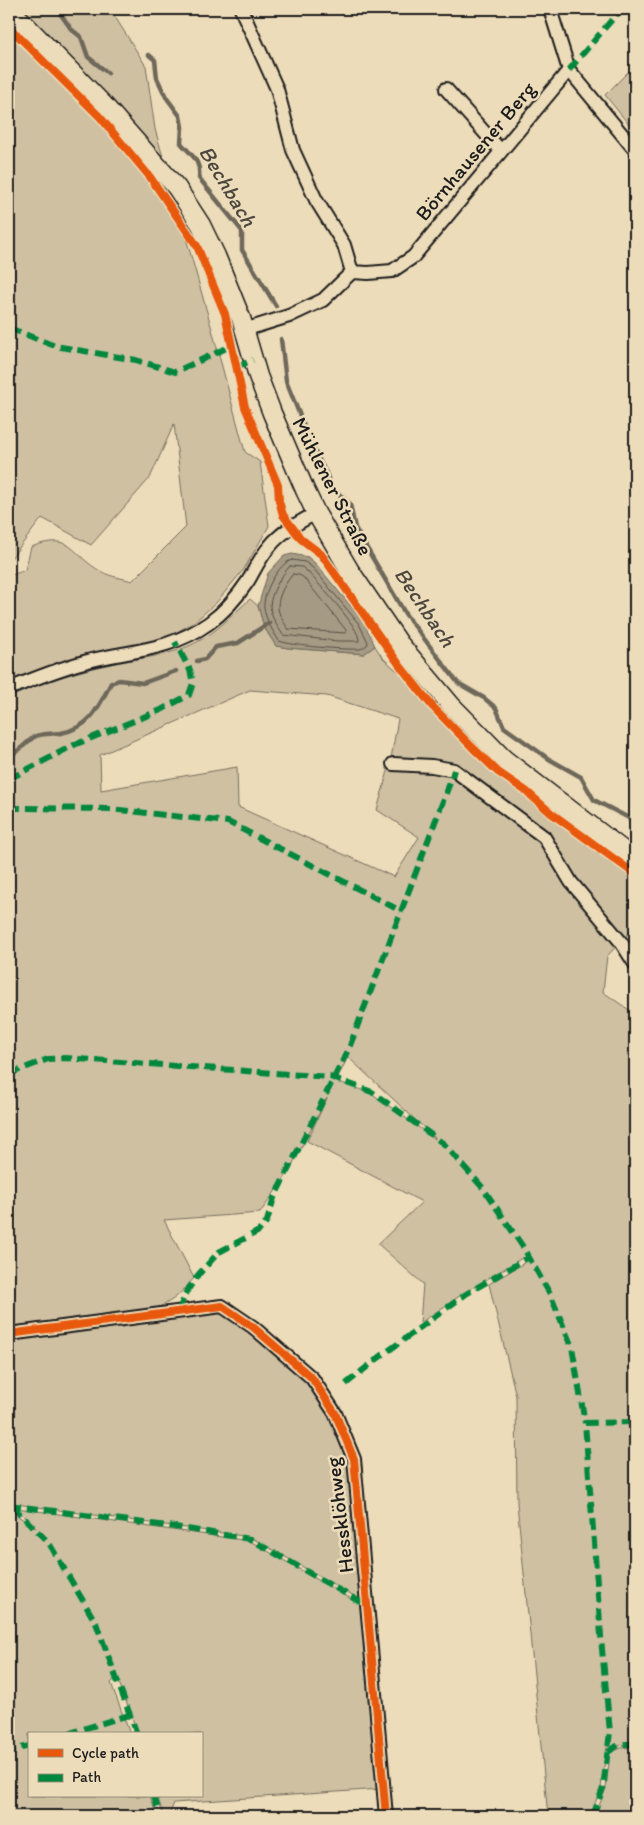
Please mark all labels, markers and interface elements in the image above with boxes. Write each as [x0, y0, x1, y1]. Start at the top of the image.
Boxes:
street label: Börnhausener Berg [410, 76, 541, 226]
water label: Bechbach [193, 140, 263, 232]
street label: Mühlener Straße [287, 413, 379, 559]
water label: Bechbach [389, 562, 462, 653]
street label: Hessklöhweg [319, 1455, 359, 1574]
legend [28, 1732, 202, 1798]
text: Cycle path [72, 1744, 139, 1762]
text: Path [72, 1768, 101, 1786]

